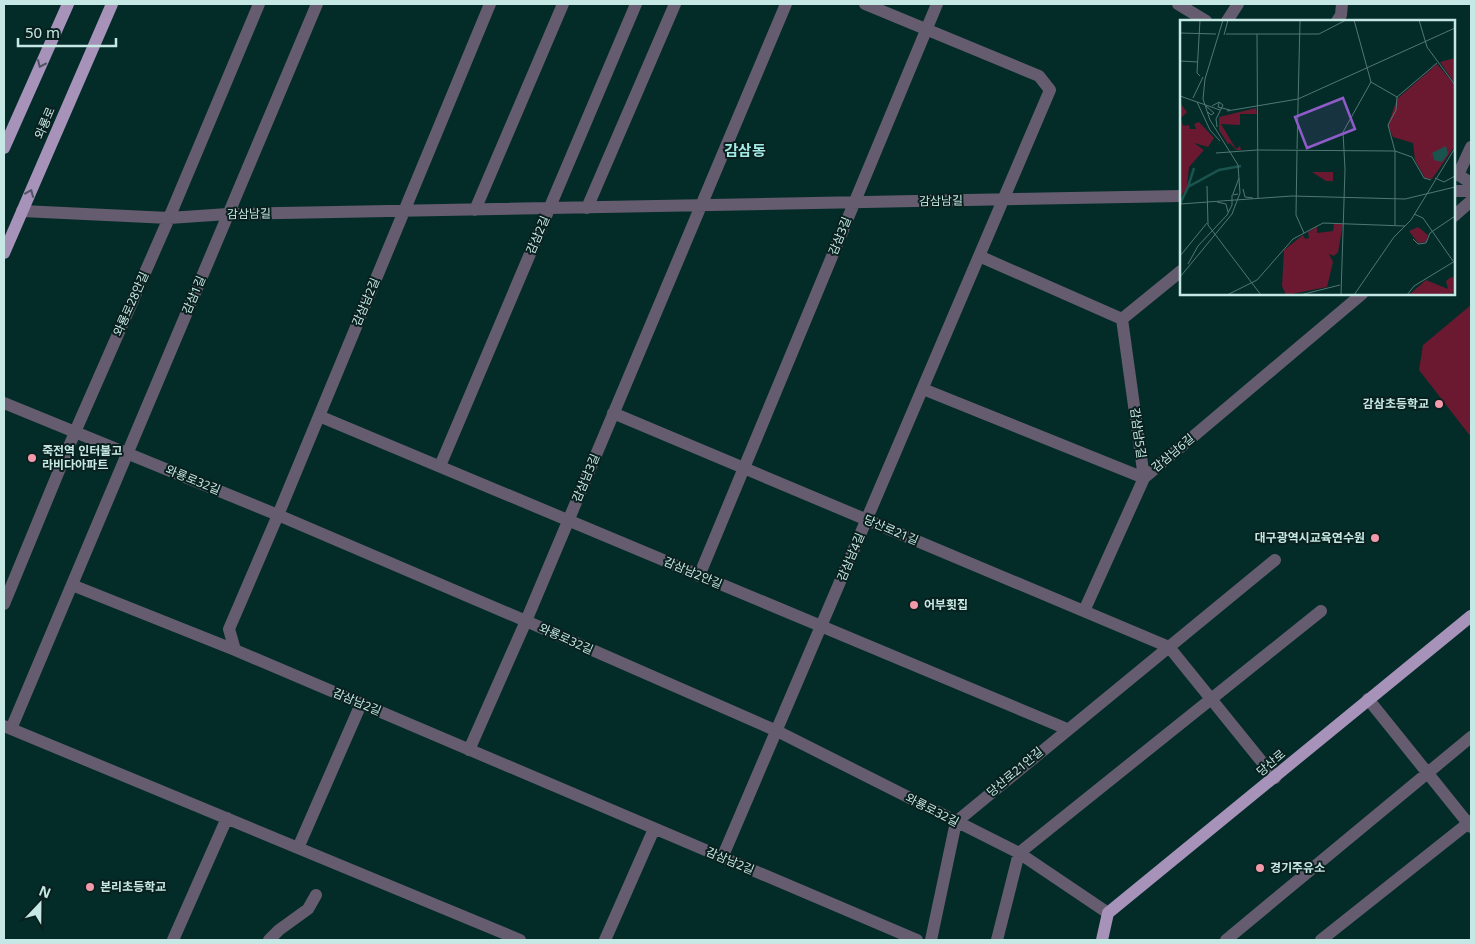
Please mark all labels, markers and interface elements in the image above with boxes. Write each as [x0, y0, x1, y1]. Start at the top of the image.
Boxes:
scale bar [18, 15, 115, 47]
inset map [1180, 20, 1455, 295]
text: 50 m [25, 22, 60, 42]
one-way arrow [36, 59, 47, 68]
street label: 와룡로 [30, 104, 59, 141]
district label: 감삼동 [724, 140, 766, 160]
one-way arrow [24, 189, 35, 198]
street label: 감삼남길 [919, 192, 963, 209]
street label: 감삼남길 [227, 205, 271, 222]
street label: 감삼2길 [522, 213, 553, 257]
street label: 감삼3길 [824, 214, 855, 258]
street label: 와룡로28안길 [109, 269, 152, 339]
street label: 감삼1길 [178, 273, 209, 317]
street label: 감삼남2길 [348, 275, 383, 329]
place label: 감삼초등학교 [1363, 395, 1429, 412]
marker: 감삼초등학교 [1433, 398, 1445, 410]
street label: 감삼남5길 [1127, 406, 1150, 459]
street label: 감삼남6길 [1148, 430, 1198, 476]
place label: 죽전역 인터불고 라비다아파트 [42, 442, 122, 473]
street label: 감삼남3길 [568, 451, 603, 505]
marker: 죽전역 인터불고 라비다아파트 [26, 452, 38, 464]
street label: 와룡로32길 [163, 461, 223, 498]
street label: 당산로21길 [861, 510, 921, 549]
place label: 대구광역시교육연수원 [1255, 529, 1365, 546]
street label: 감삼남4길 [833, 530, 868, 584]
marker: 대구광역시교육연수원 [1369, 532, 1381, 544]
street label: 감삼남2안길 [661, 553, 725, 592]
place label: 어부횟집 [924, 596, 968, 613]
marker: 어부횟집 [908, 599, 920, 611]
street label: 와룡로32길 [536, 619, 596, 658]
street label: 감삼남2길 [330, 684, 384, 719]
street label: 당산로21안길 [983, 743, 1047, 800]
street label: 당산로 [1253, 745, 1289, 780]
street label: 와룡로32길 [903, 789, 962, 830]
street label: 감삼남2길 [703, 843, 757, 878]
place label: 경기주유소 [1270, 859, 1325, 876]
marker: 경기주유소 [1254, 862, 1266, 874]
place label: 본리초등학교 [100, 878, 166, 895]
north arrow [15, 879, 65, 929]
text: N [36, 881, 54, 902]
marker: 본리초등학교 [84, 881, 96, 893]

